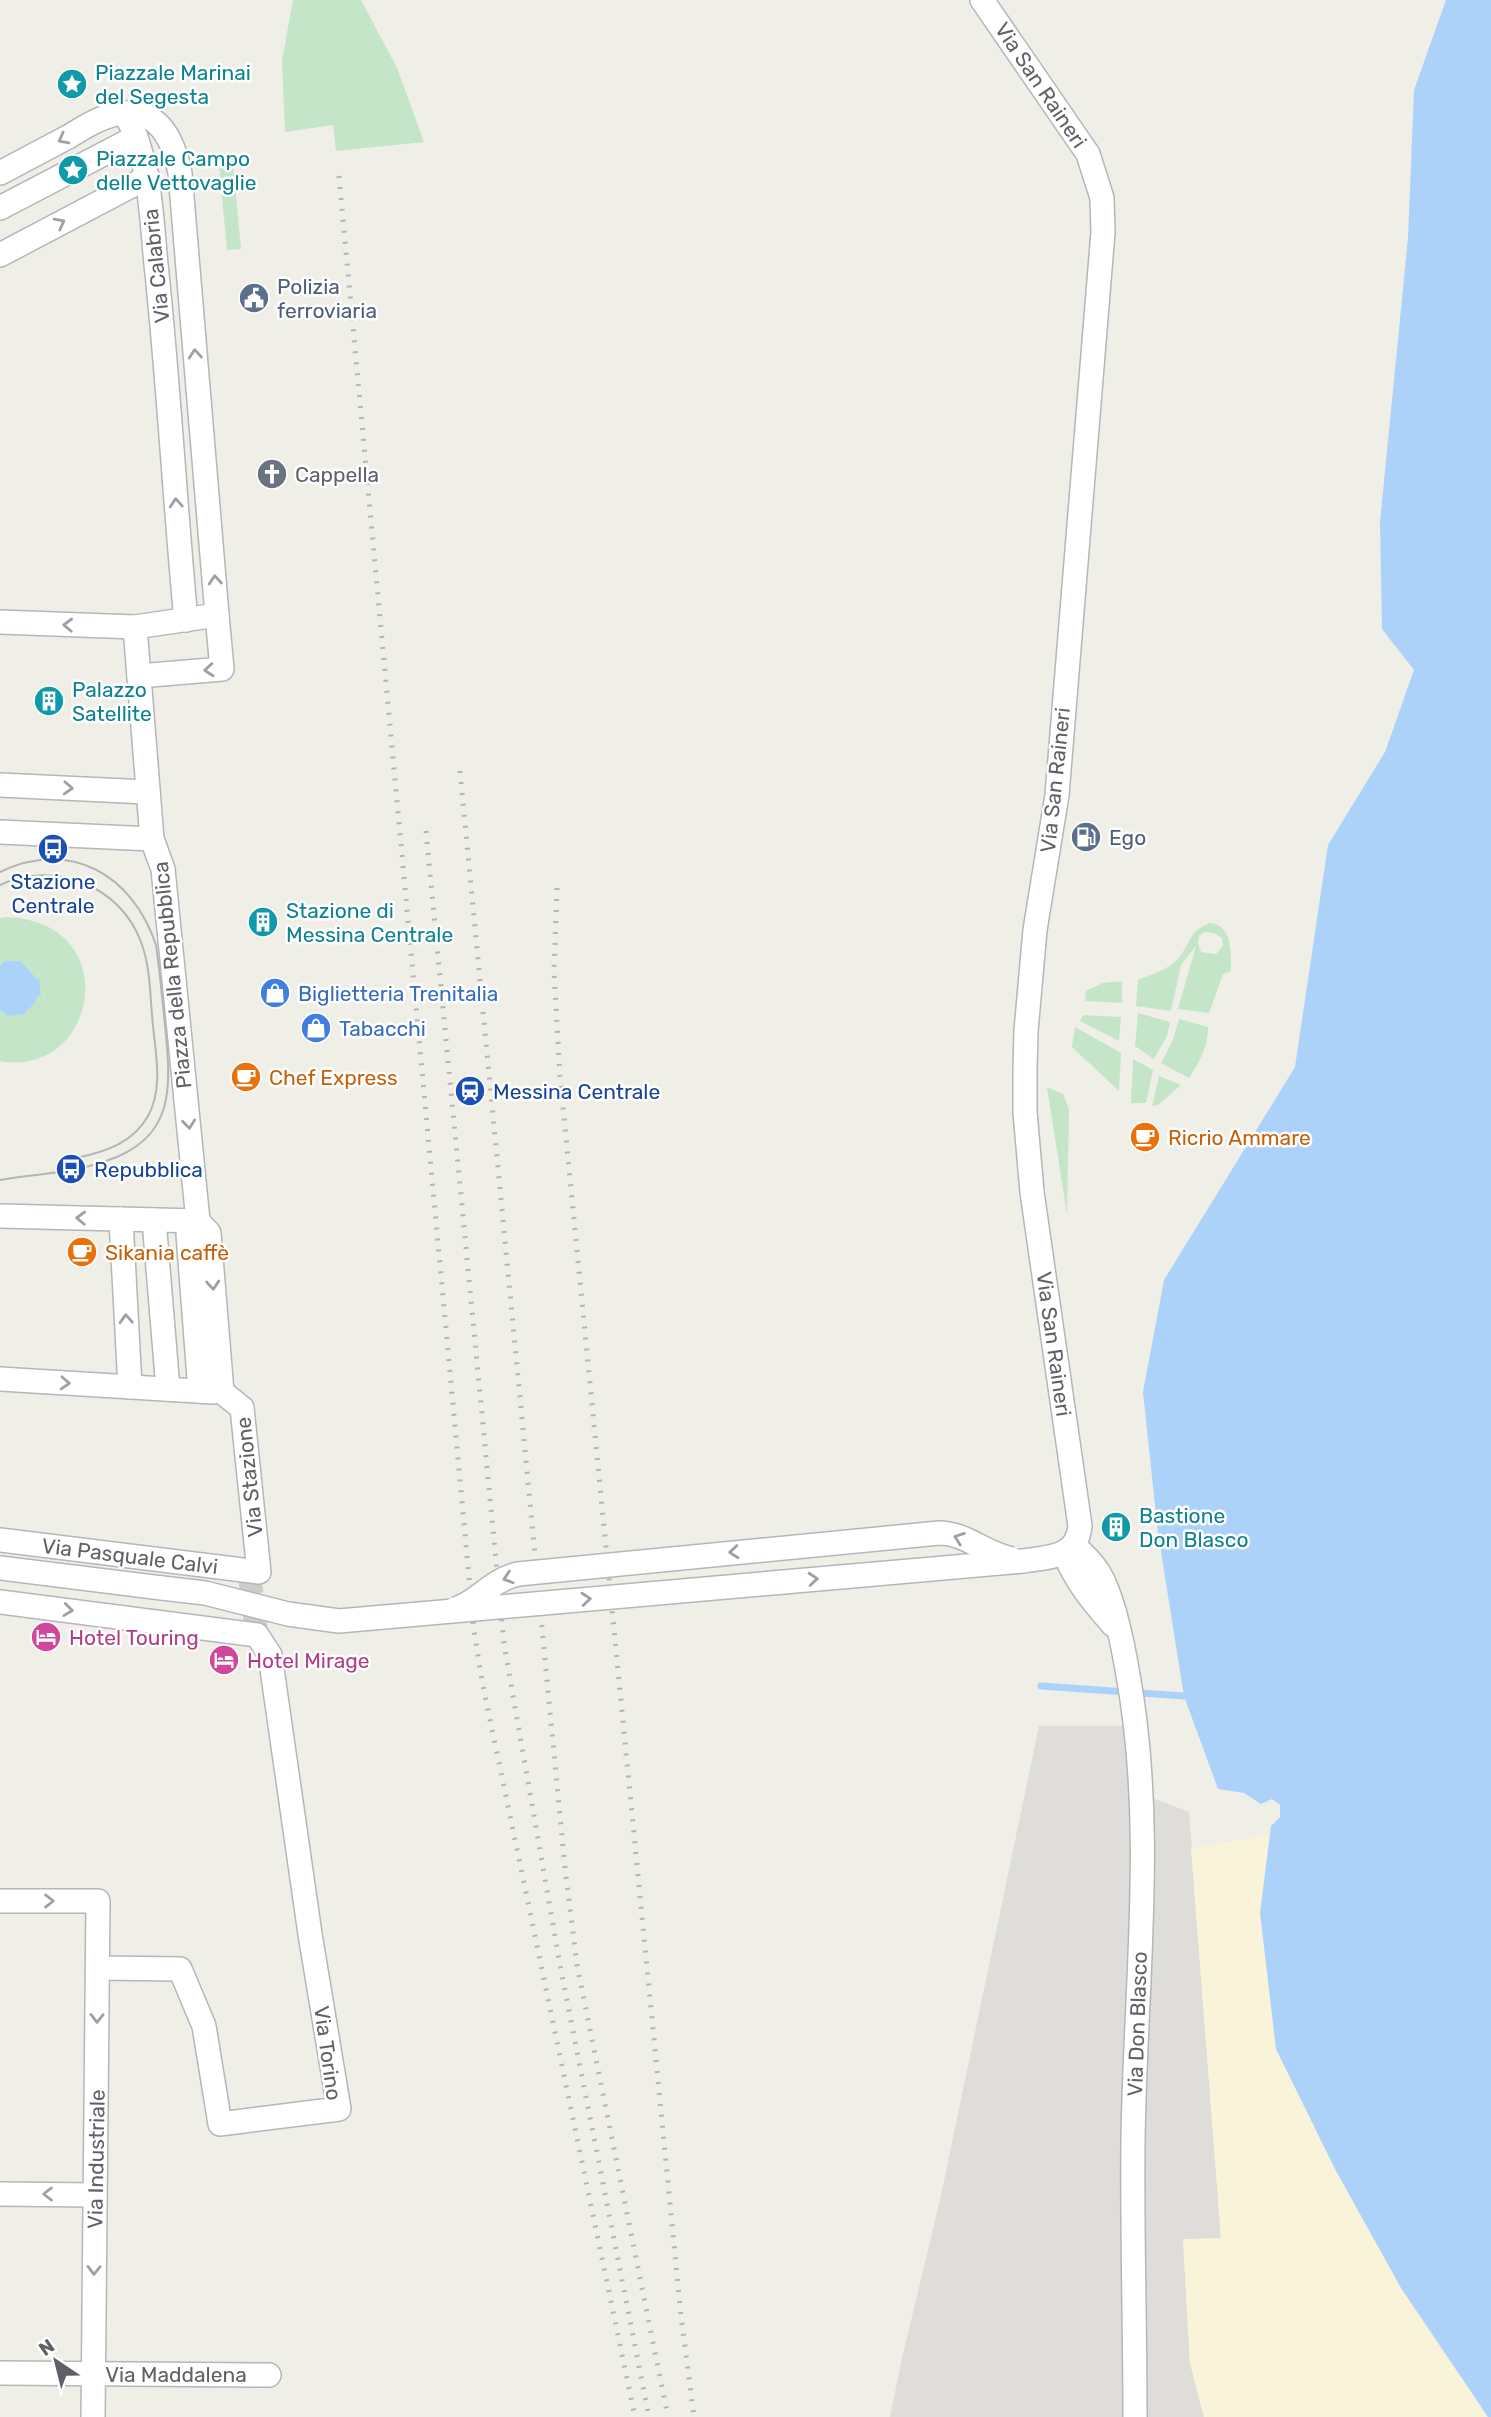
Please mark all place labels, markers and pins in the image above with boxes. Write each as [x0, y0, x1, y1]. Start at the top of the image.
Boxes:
place label: Piazzale Marinai del Segesta [95, 60, 251, 109]
place icon: Piazzale Marinai del Segesta [55, 67, 89, 101]
place label: Piazzale Campo delle Vettovaglie [96, 146, 257, 195]
place icon: Piazzale Campo delle Vettovaglie [56, 153, 90, 187]
place label: Polizia ferroviaria [277, 274, 377, 323]
public building icon: Polizia ferroviaria [237, 281, 271, 315]
church icon: Cappella [255, 457, 289, 491]
place label: Cappella [295, 462, 379, 487]
place label: Palazzo Satellite [72, 677, 152, 726]
building icon: Palazzo Satellite [32, 684, 66, 718]
fuel station icon: Ego [1069, 820, 1103, 854]
place label: Ego [1109, 825, 1146, 850]
bus stop icon: Stazione Centrale [36, 832, 70, 866]
place label: Stazione Centrale [10, 869, 96, 918]
place label: Stazione di Messina Centrale [286, 898, 453, 947]
building icon: Stazione di Messina Centrale [246, 905, 280, 939]
shop icon: Biglietteria Trenitalia [258, 976, 292, 1010]
place label: Biglietteria Trenitalia [298, 981, 498, 1006]
shop icon: Tabacchi [299, 1011, 333, 1045]
place label: Tabacchi [339, 1016, 426, 1041]
cafe icon: Chef Express [229, 1060, 263, 1094]
place label: Chef Express [269, 1065, 398, 1090]
station icon: Messina Centrale [453, 1074, 487, 1108]
place label: Messina Centrale [493, 1079, 660, 1104]
cafe icon: Ricrio Ammare [1128, 1120, 1162, 1154]
place label: Ricrio Ammare [1168, 1125, 1311, 1150]
bus stop icon: Repubblica [54, 1152, 88, 1186]
place label: Repubblica [94, 1157, 203, 1182]
cafe icon: Sikania caffè [65, 1235, 99, 1269]
place label: Sikania caffè [105, 1240, 229, 1265]
place label: Bastione Don Blasco [1139, 1503, 1248, 1552]
building icon: Bastione Don Blasco [1099, 1510, 1133, 1544]
hotel icon: Hotel Touring [29, 1620, 63, 1654]
place label: Hotel Touring [69, 1625, 199, 1650]
hotel icon: Hotel Mirage [207, 1643, 241, 1677]
place label: Hotel Mirage [247, 1648, 370, 1673]

